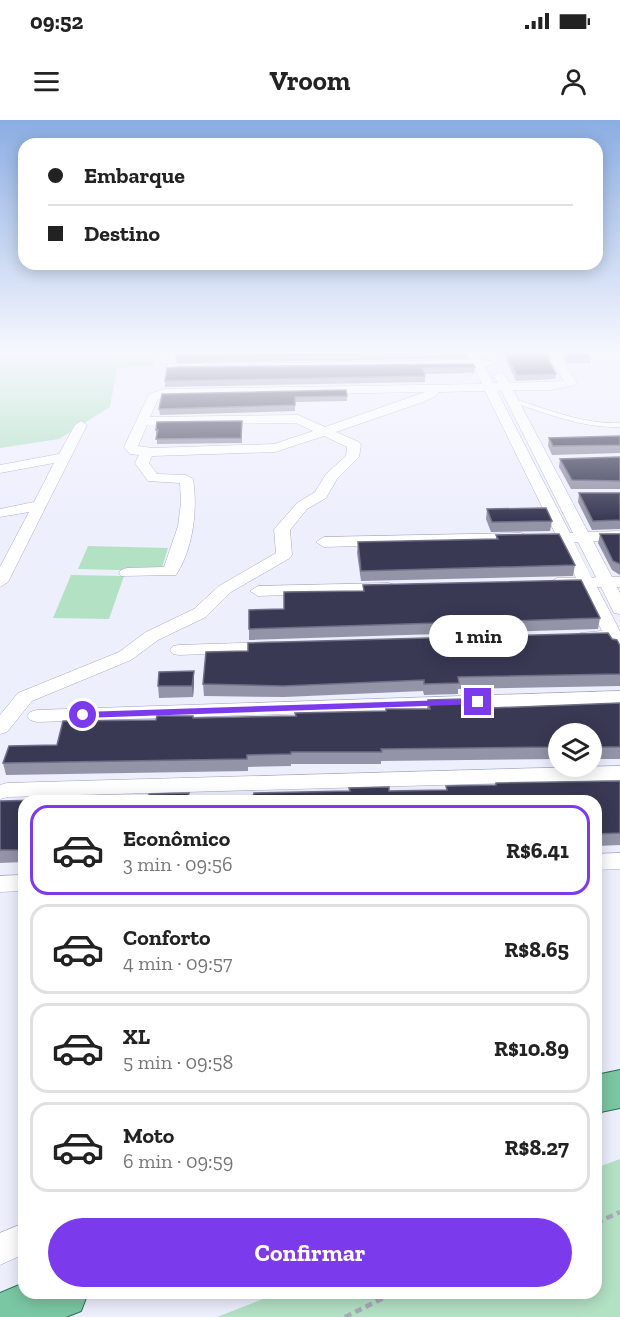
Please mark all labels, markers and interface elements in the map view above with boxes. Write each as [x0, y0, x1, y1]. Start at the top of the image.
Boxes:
text: 09:52 [30, 8, 83, 35]
icon: menu [30, 65, 63, 98]
text: Vroom [270, 65, 350, 97]
icon: person [557, 65, 590, 98]
text: Embarque [84, 162, 185, 189]
text: Destino [84, 220, 160, 247]
callout: 1 min [428, 615, 528, 657]
text: 1 min [455, 624, 502, 648]
route end [464, 688, 491, 715]
route start [69, 701, 96, 728]
map controls [548, 723, 602, 777]
button: layers [548, 723, 602, 777]
icon: car [51, 823, 105, 877]
text: Econômico [123, 825, 230, 852]
text: R$6.41 [506, 837, 569, 864]
text: 3 min · 09:56 [123, 852, 233, 876]
icon: car [51, 922, 105, 976]
text: Conforto [123, 924, 211, 951]
text: R$8.65 [504, 936, 569, 963]
text: 4 min · 09:57 [123, 951, 232, 975]
icon: car [51, 1021, 105, 1075]
text: XL [123, 1023, 150, 1050]
text: R$10.89 [494, 1035, 569, 1062]
text: 5 min · 09:58 [123, 1050, 233, 1074]
icon: car [51, 1120, 105, 1174]
text: Moto [123, 1122, 174, 1149]
text: R$8.27 [505, 1134, 569, 1161]
text: 6 min · 09:59 [123, 1149, 233, 1173]
button: Confirmar [48, 1218, 572, 1287]

